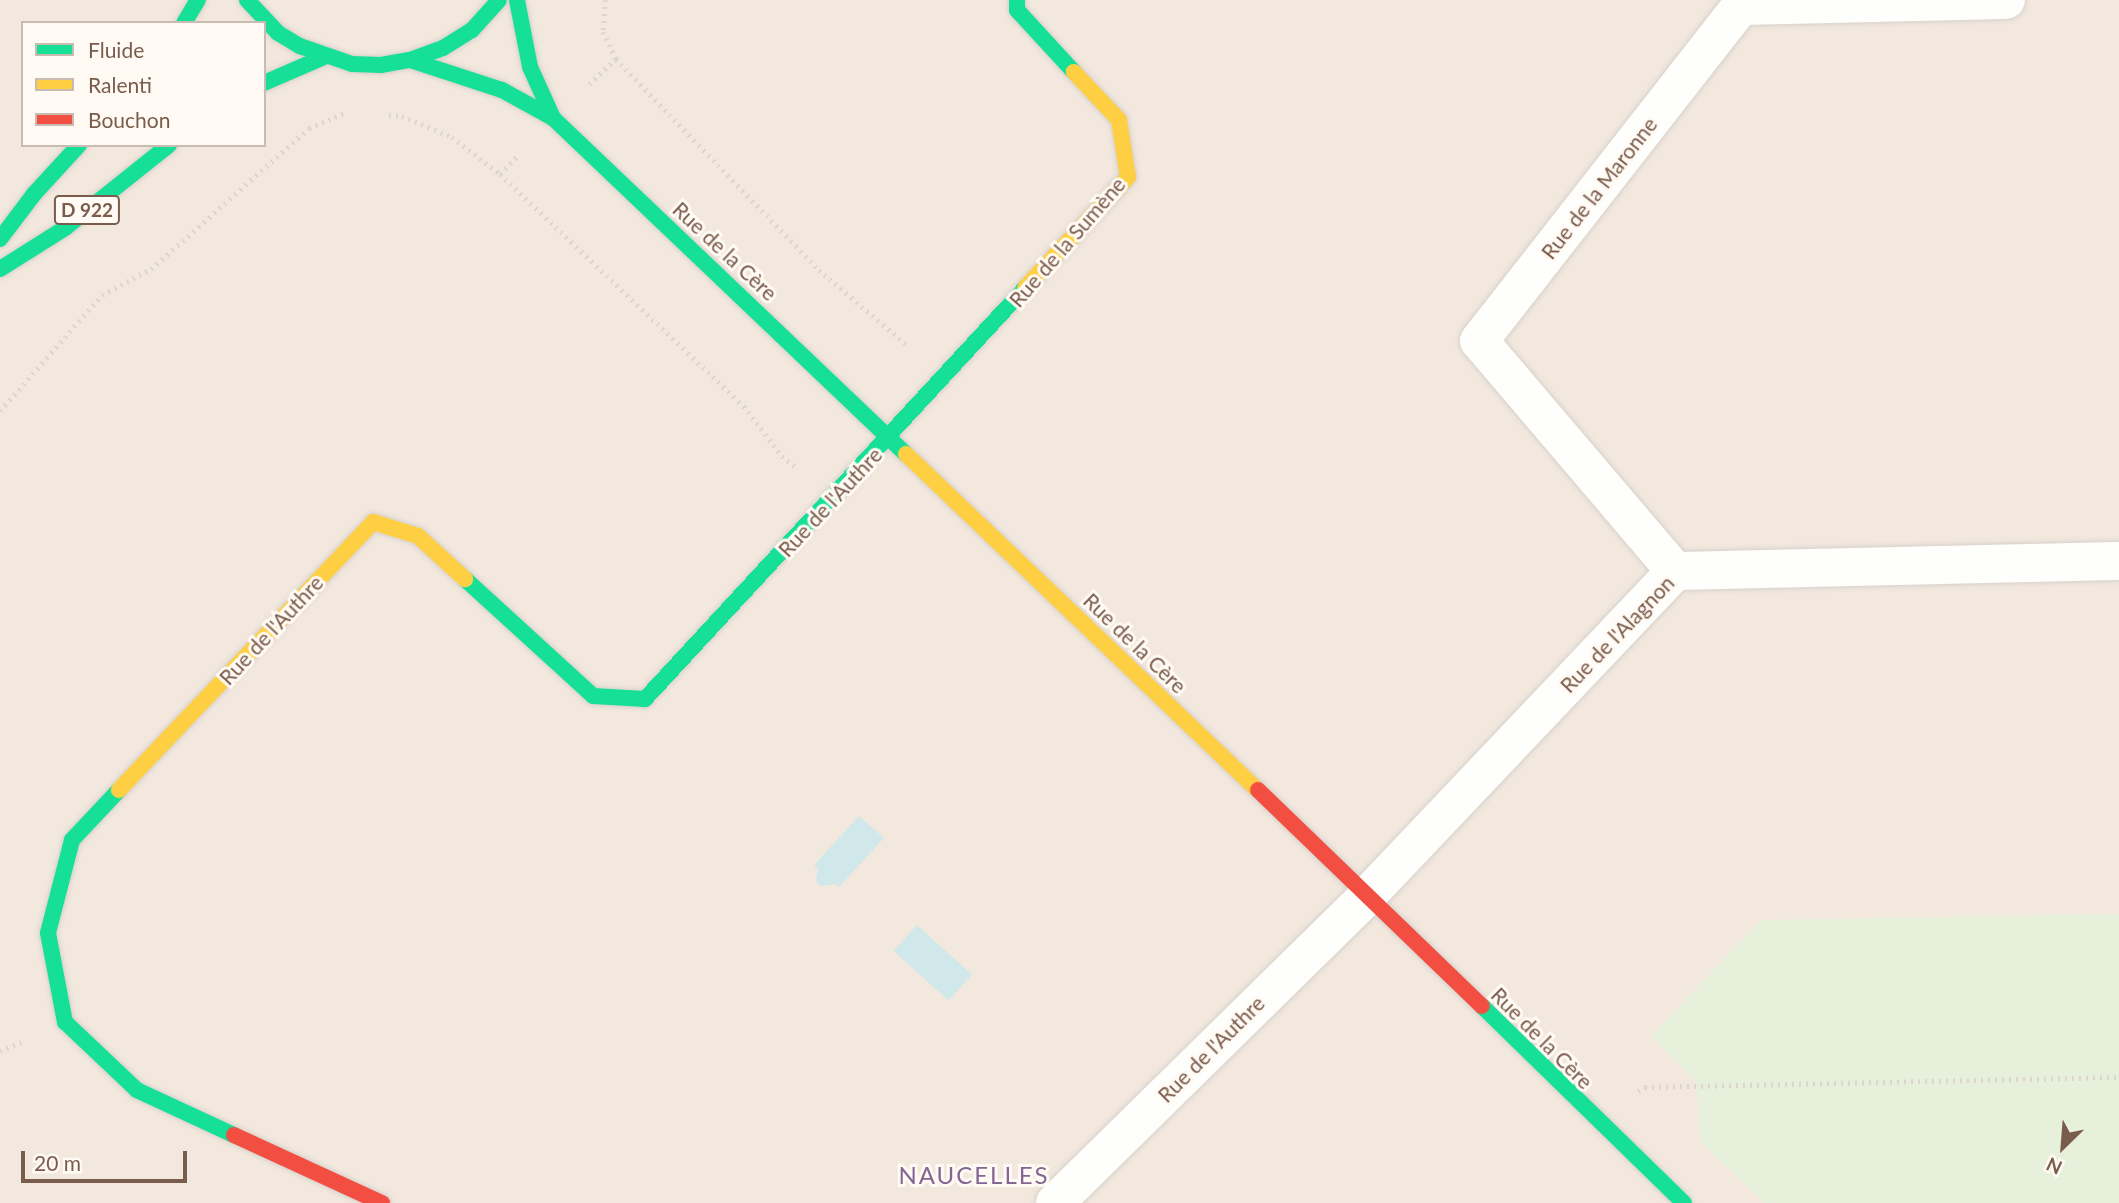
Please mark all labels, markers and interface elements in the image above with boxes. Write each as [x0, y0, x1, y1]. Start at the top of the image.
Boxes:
legend [21, 21, 266, 147]
text: Fluide [88, 37, 144, 62]
text: Ralenti [88, 72, 152, 97]
text: Bouchon [88, 107, 170, 132]
street label: Rue de la Maronne [1536, 112, 1662, 264]
street label: Rue de la Sumène [1004, 172, 1130, 312]
road number: D 922 [54, 194, 120, 226]
street label: Rue de la Cère [668, 196, 782, 306]
street label: Rue de l'Authre [773, 442, 887, 562]
street label: Rue de l'Authre [214, 570, 328, 690]
street label: Rue de l'Alagnon [1555, 570, 1679, 698]
street label: Rue de la Cère [1078, 588, 1192, 698]
street label: Rue de la Cère [1486, 982, 1598, 1094]
street label: Rue de l'Authre [1152, 990, 1270, 1108]
north arrow [2028, 1112, 2098, 1182]
scale bar [24, 1136, 191, 1180]
text: 20 m [34, 1150, 81, 1175]
text: N [2042, 1153, 2065, 1180]
district label: NAUCELLES [900, 1161, 1048, 1189]

